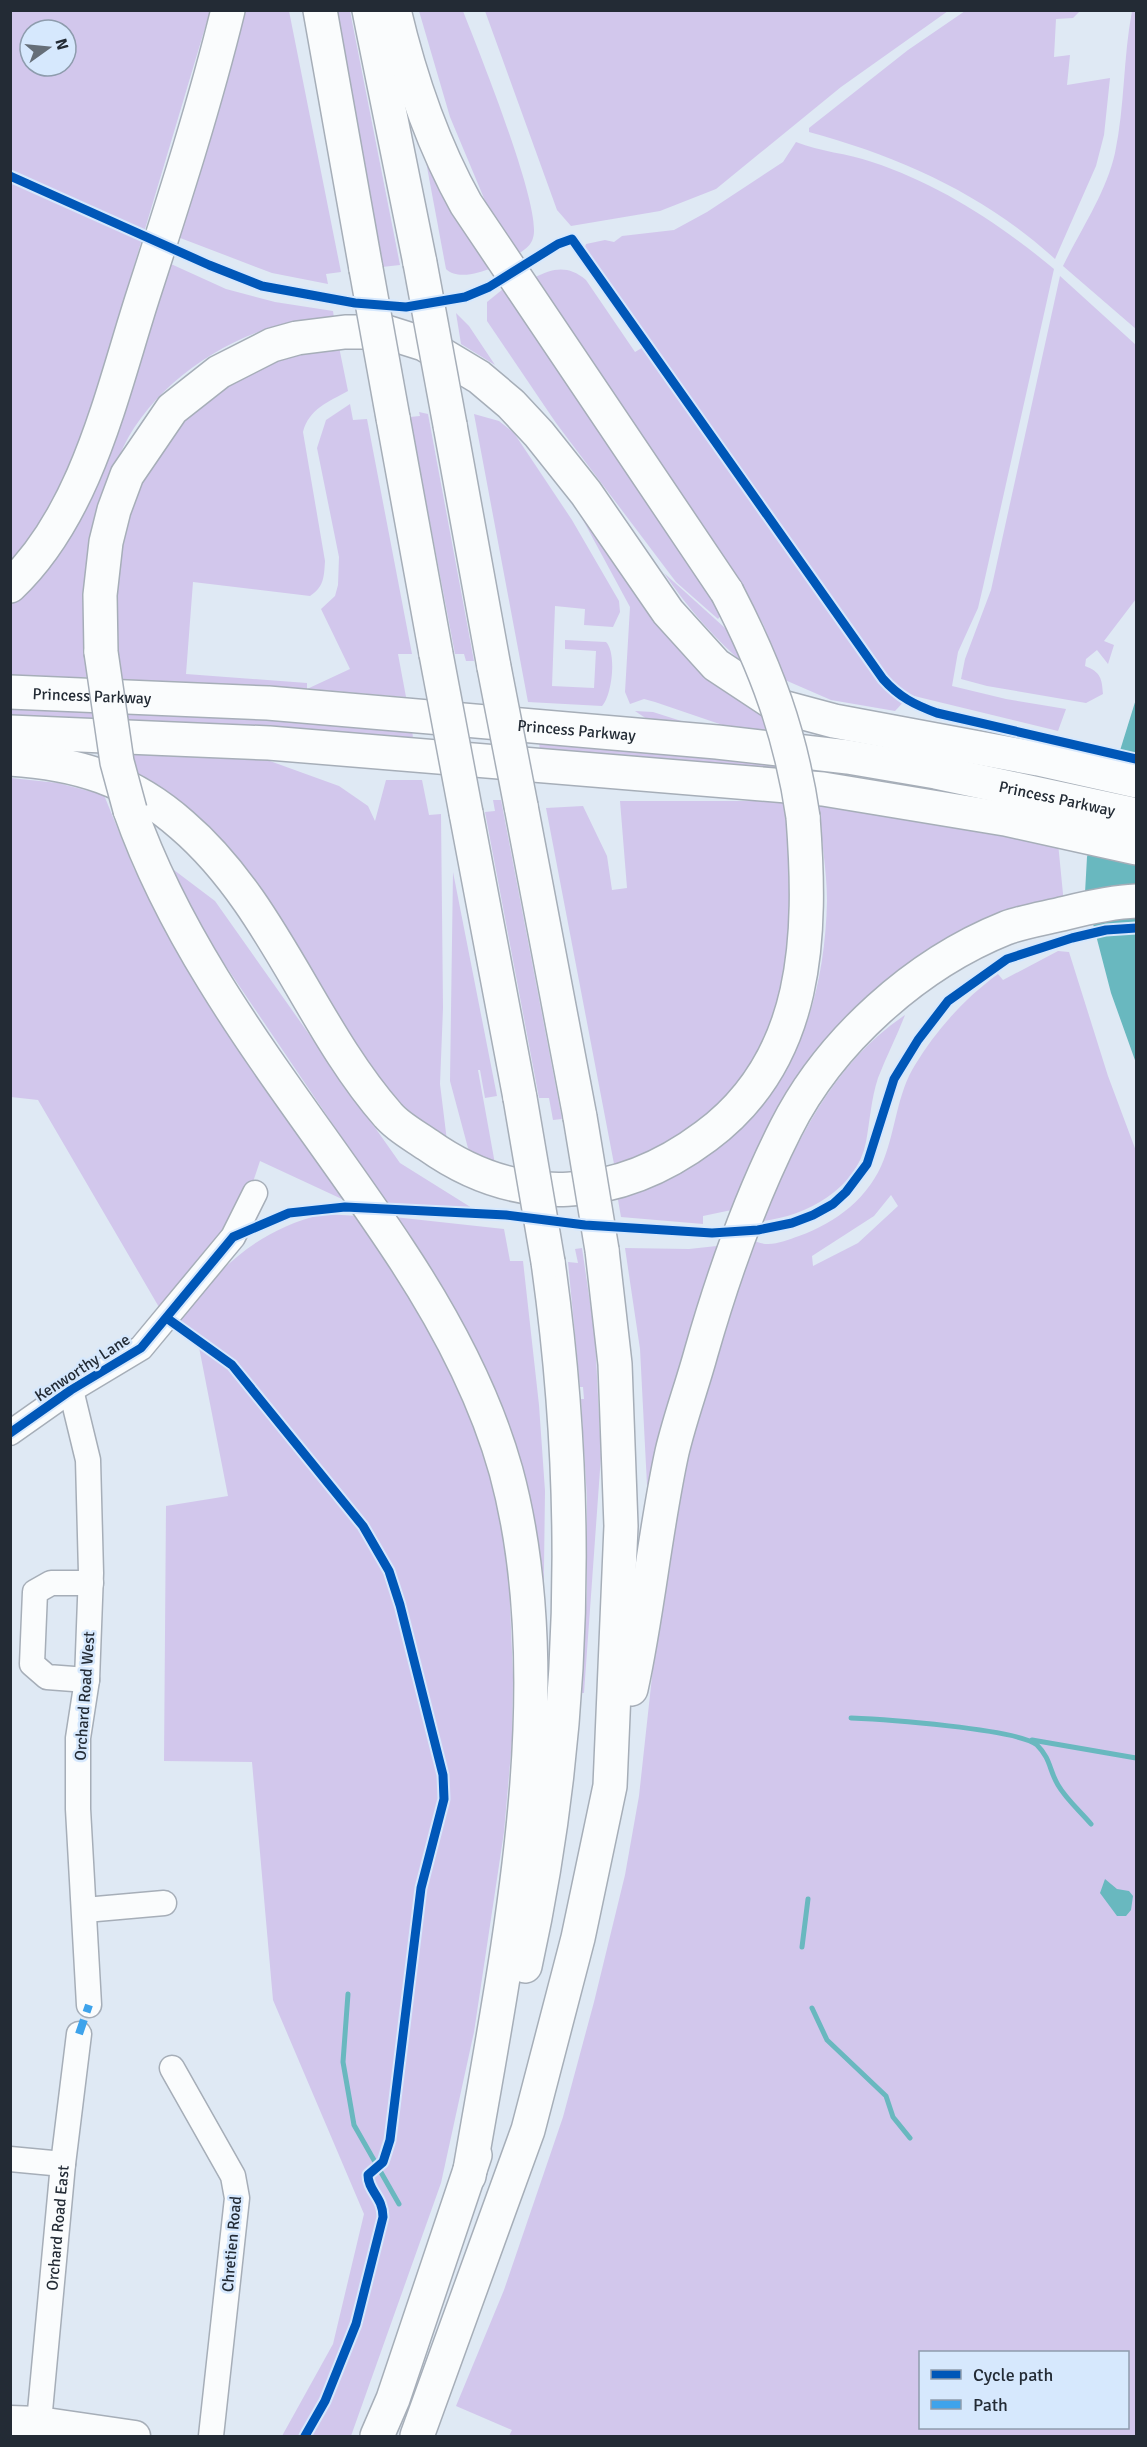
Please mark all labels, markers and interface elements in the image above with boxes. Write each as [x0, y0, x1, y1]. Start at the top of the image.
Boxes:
north arrow [18, 18, 78, 78]
text: N [50, 36, 73, 52]
street label: Princess Parkway [32, 684, 152, 709]
street label: Princess Parkway [517, 716, 637, 746]
street label: Princess Parkway [997, 777, 1118, 821]
street label: Kenworthy Lane [31, 1330, 134, 1406]
street label: Orchard Road West [71, 1630, 100, 1761]
street label: Orchard Road East [42, 2164, 74, 2291]
street label: Chretien Road [218, 2195, 246, 2293]
legend [919, 2351, 1129, 2429]
text: Cycle path [973, 2364, 1053, 2386]
text: Path [973, 2394, 1008, 2416]

